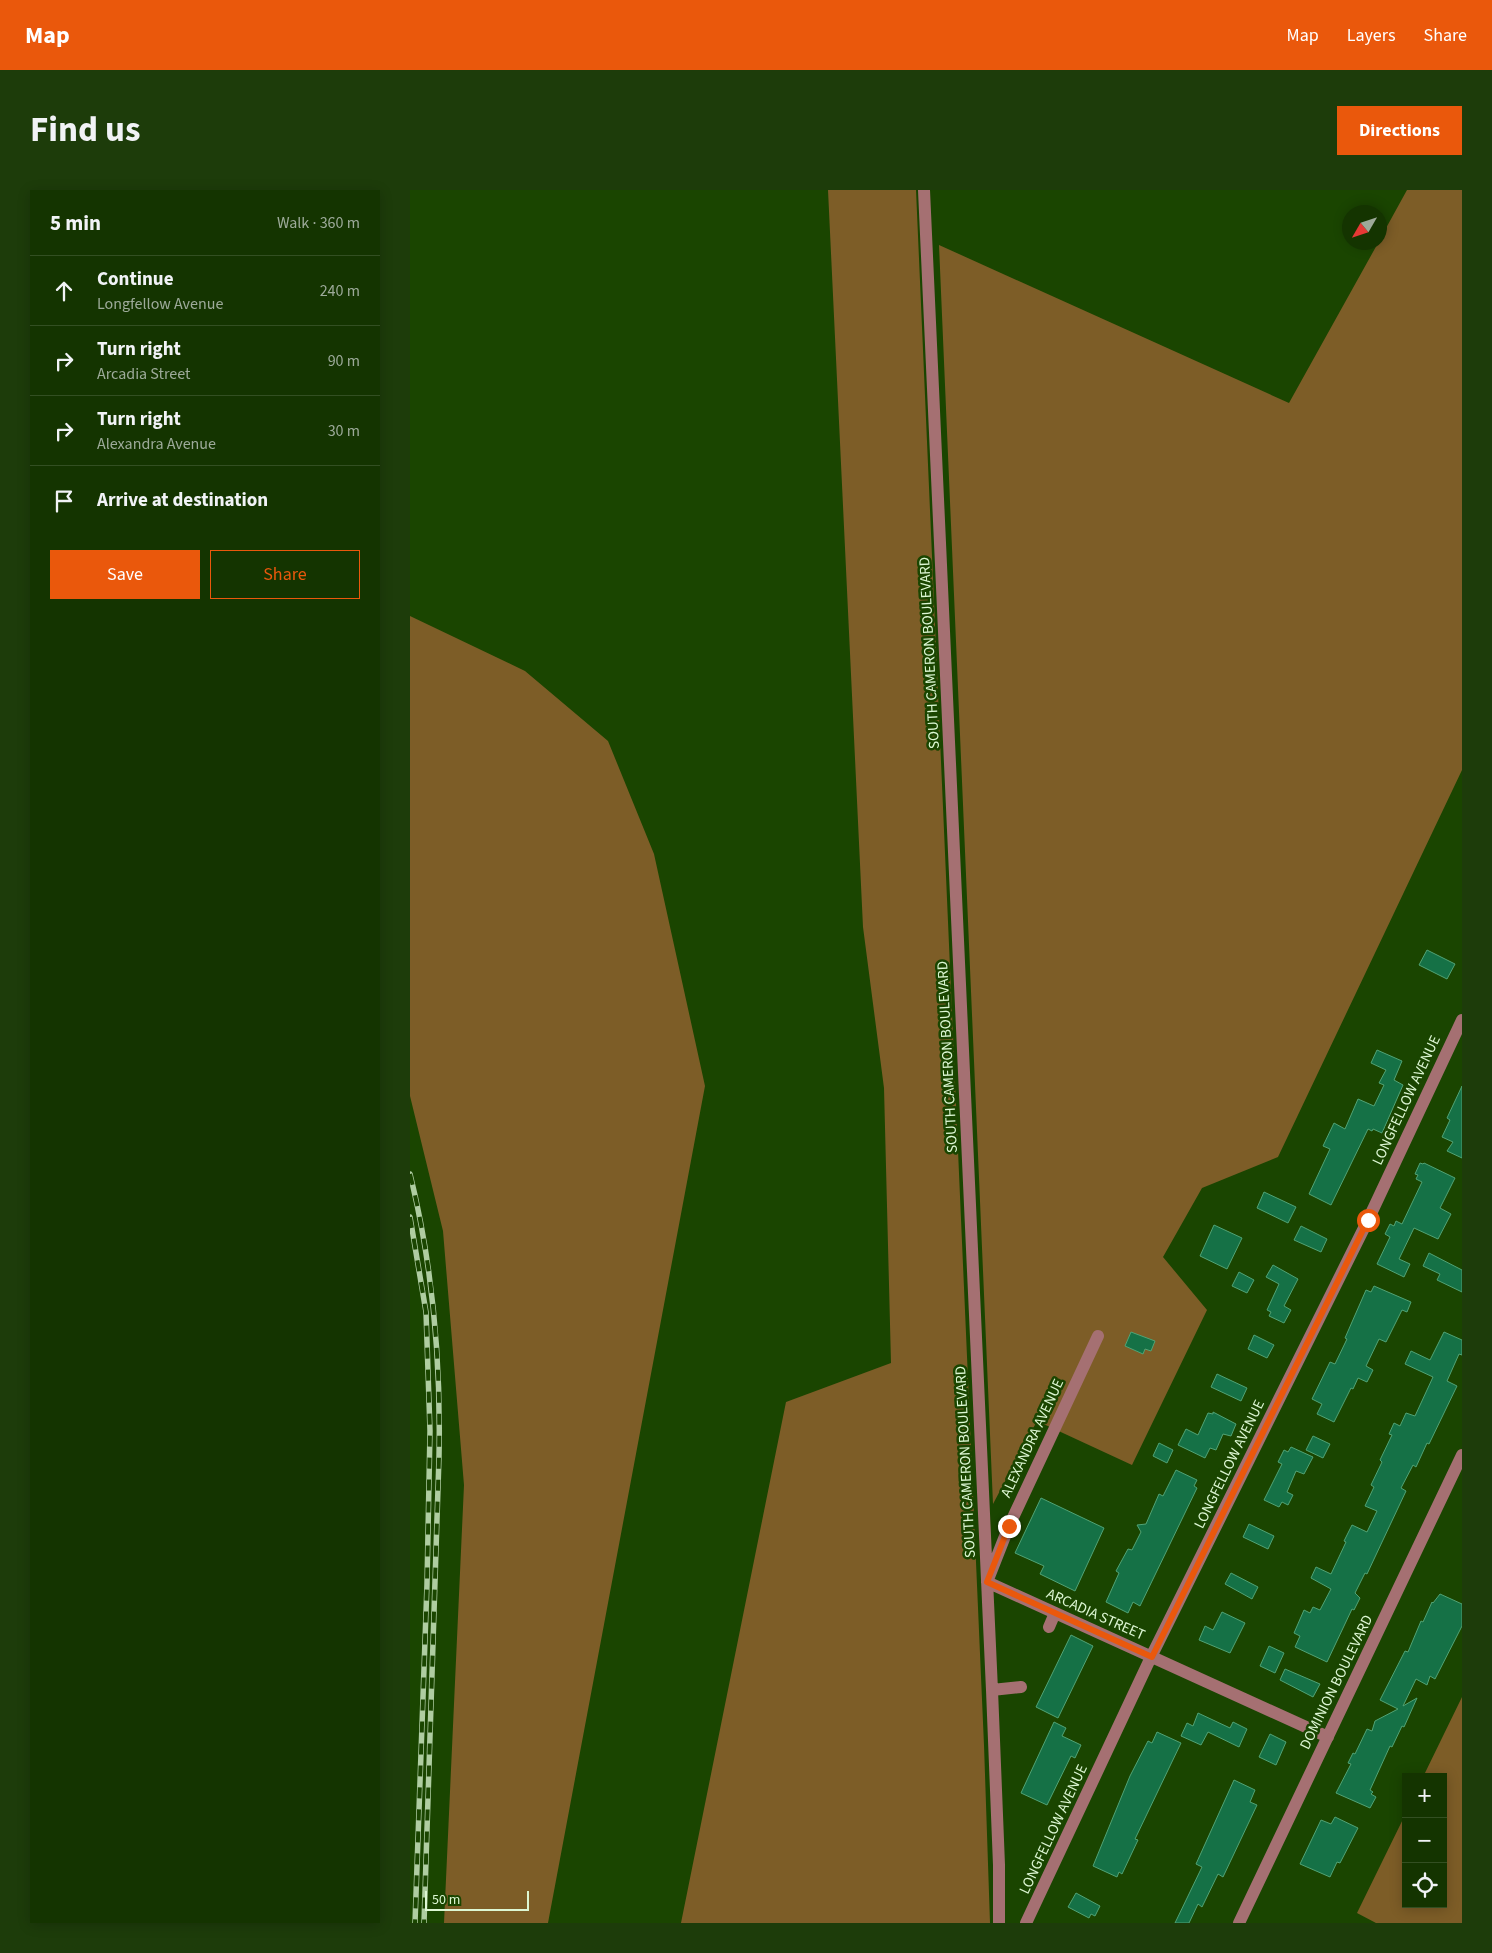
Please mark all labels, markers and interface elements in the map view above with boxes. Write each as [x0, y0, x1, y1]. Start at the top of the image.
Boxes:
text: Map [25, 18, 70, 53]
text: Map [1287, 23, 1319, 48]
text: Layers [1347, 23, 1396, 48]
text: Share [1424, 23, 1467, 48]
text: Find us [30, 105, 140, 155]
button: Directions [1337, 106, 1462, 155]
north arrow [1342, 205, 1387, 250]
text: 5 min [50, 208, 101, 238]
text: Walk · 360 m [277, 212, 360, 234]
text: Continue [97, 266, 174, 293]
icon: ahead [50, 277, 78, 305]
text: 240 m [320, 280, 360, 302]
text: Longfellow Avenue [97, 293, 223, 315]
text: Turn right [97, 336, 181, 363]
icon: right [50, 347, 78, 375]
text: 90 m [328, 350, 360, 372]
text: Arcadia Street [97, 363, 190, 385]
text: Turn right [97, 406, 181, 433]
icon: right [50, 417, 78, 445]
text: 30 m [328, 420, 360, 442]
text: Alexandra Avenue [97, 433, 216, 455]
icon: arrive [50, 487, 78, 515]
text: Arrive at destination [97, 487, 268, 514]
button: Save [50, 550, 200, 599]
button: Share [210, 550, 360, 599]
street label: SOUTH CAMERON BOULEVARD [914, 556, 945, 750]
street label: SOUTH CAMERON BOULEVARD [932, 960, 963, 1154]
street label: LONGFELLOW AVENUE [1367, 1032, 1446, 1168]
route start [1357, 1209, 1380, 1232]
street label: SOUTH CAMERON BOULEVARD [950, 1365, 981, 1559]
street label: ALEXANDRA AVENUE [996, 1375, 1069, 1501]
street label: LONGFELLOW AVENUE [1189, 1396, 1270, 1532]
route end [998, 1515, 1021, 1538]
street label: ARCADIA STREET [1043, 1583, 1148, 1646]
street label: DOMINION BOULEVARD [1295, 1611, 1378, 1753]
street label: LONGFELLOW AVENUE [1014, 1761, 1093, 1897]
map controls [1402, 1773, 1447, 1908]
button: + [1402, 1773, 1447, 1818]
button: − [1402, 1818, 1447, 1863]
button: locate [1402, 1863, 1447, 1908]
scale bar [425, 1888, 529, 1911]
text: 50 m [432, 1890, 460, 1910]

